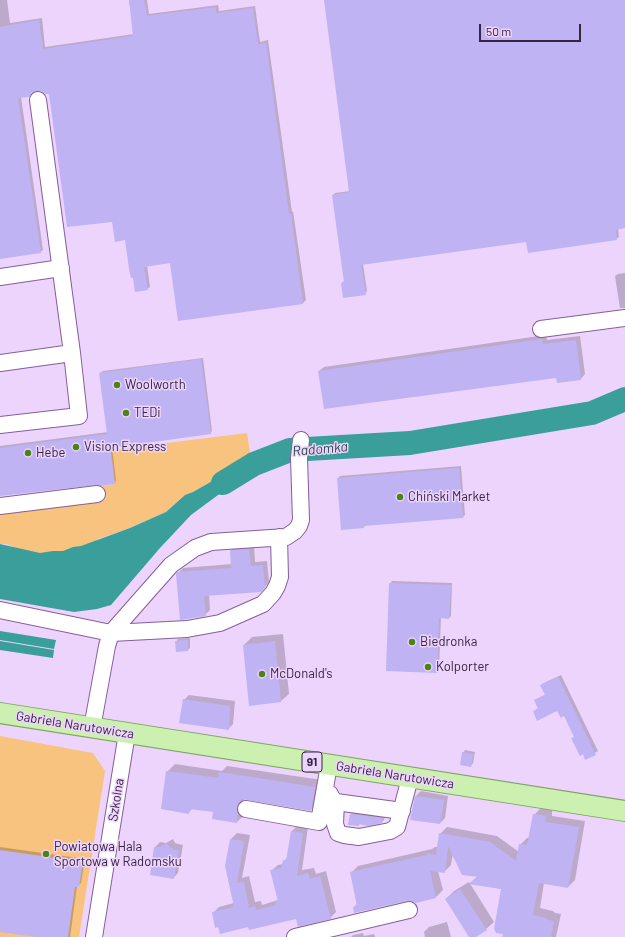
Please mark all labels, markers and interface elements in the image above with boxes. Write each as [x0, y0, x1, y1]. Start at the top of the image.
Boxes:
scale bar [481, 16, 583, 42]
text: 50 m [486, 24, 511, 38]
place label: Woolworth [125, 377, 186, 393]
marker: Woolworth [112, 380, 122, 390]
place label: TEDi [134, 405, 161, 421]
marker: TEDi [121, 408, 131, 418]
water label: Radomka [291, 438, 349, 460]
place label: Vision Express [84, 439, 166, 455]
marker: Vision Express [71, 442, 81, 452]
place label: Hebe [36, 445, 65, 461]
marker: Hebe [23, 448, 33, 458]
place label: Chiński Market [408, 489, 490, 505]
marker: Chiński Market [395, 492, 405, 502]
place label: Biedronka [420, 634, 477, 650]
marker: Biedronka [407, 637, 417, 647]
place label: Kolporter [436, 659, 489, 675]
marker: Kolporter [423, 662, 433, 672]
place label: McDonald's [270, 666, 333, 682]
marker: McDonald's [257, 669, 267, 679]
street label: Gabriela Narutowicza [15, 708, 135, 742]
road number: 91 [302, 752, 322, 772]
street label: Gabriela Narutowicza [335, 758, 455, 792]
street label: Szkolna [105, 777, 127, 823]
place label: Powiatowa Hala Sportowa w Radomsku [54, 839, 182, 870]
marker: Powiatowa Hala Sportowa w Radomsku [41, 849, 51, 859]

